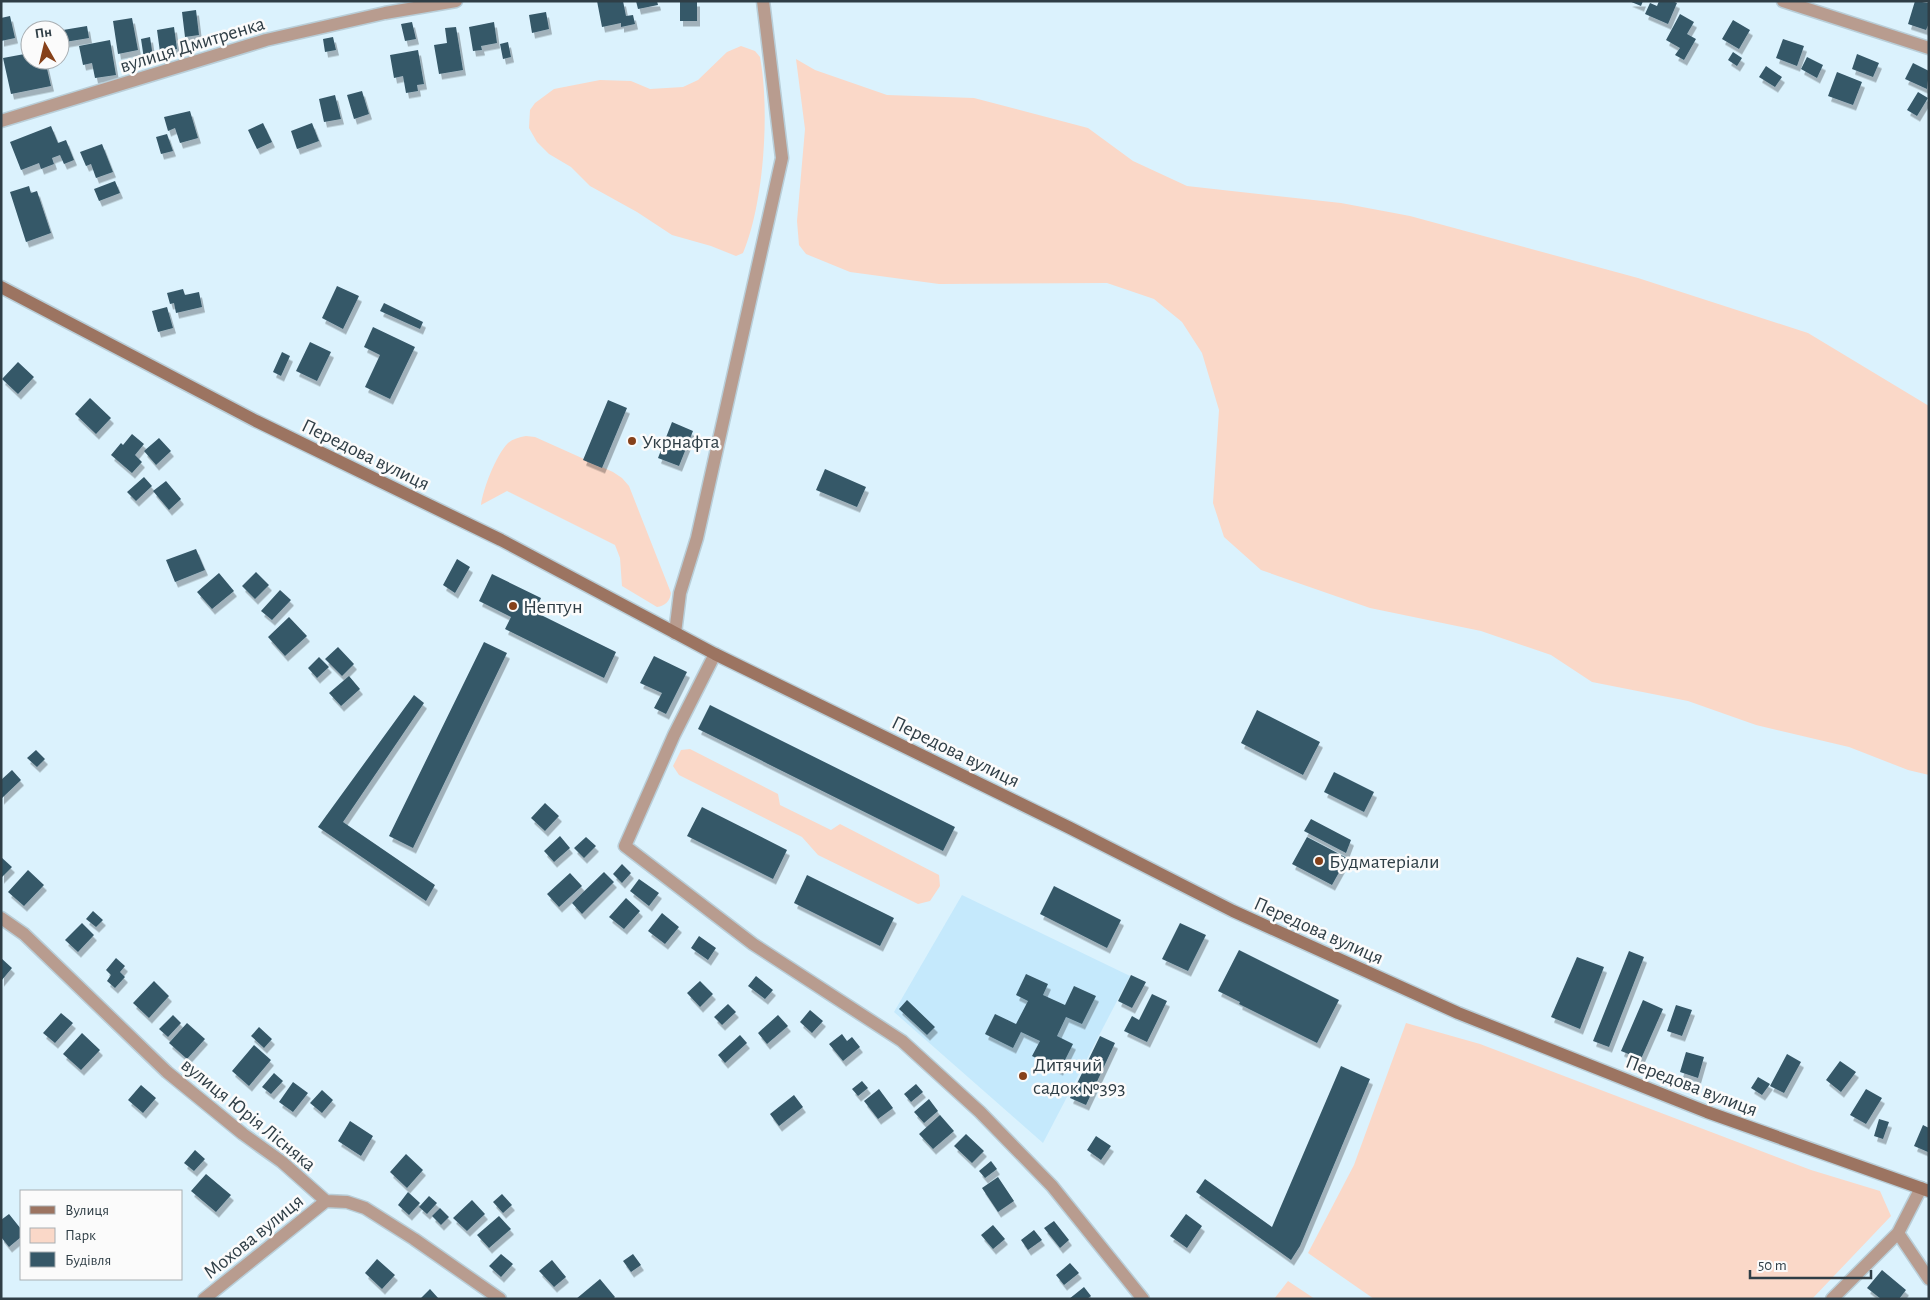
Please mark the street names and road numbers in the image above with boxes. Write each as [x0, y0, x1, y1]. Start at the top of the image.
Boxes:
street label: вулиця Дмитренка [117, 13, 267, 77]
street label: Передова вулиця [298, 415, 433, 494]
street label: Передова вулиця [888, 712, 1023, 791]
street label: Передова вулиця [1251, 893, 1386, 968]
street label: Передова вулиця [1623, 1052, 1760, 1120]
street label: вулиця Юрія Лісняка [177, 1054, 320, 1175]
street label: Мохова вулиця [200, 1191, 307, 1283]

